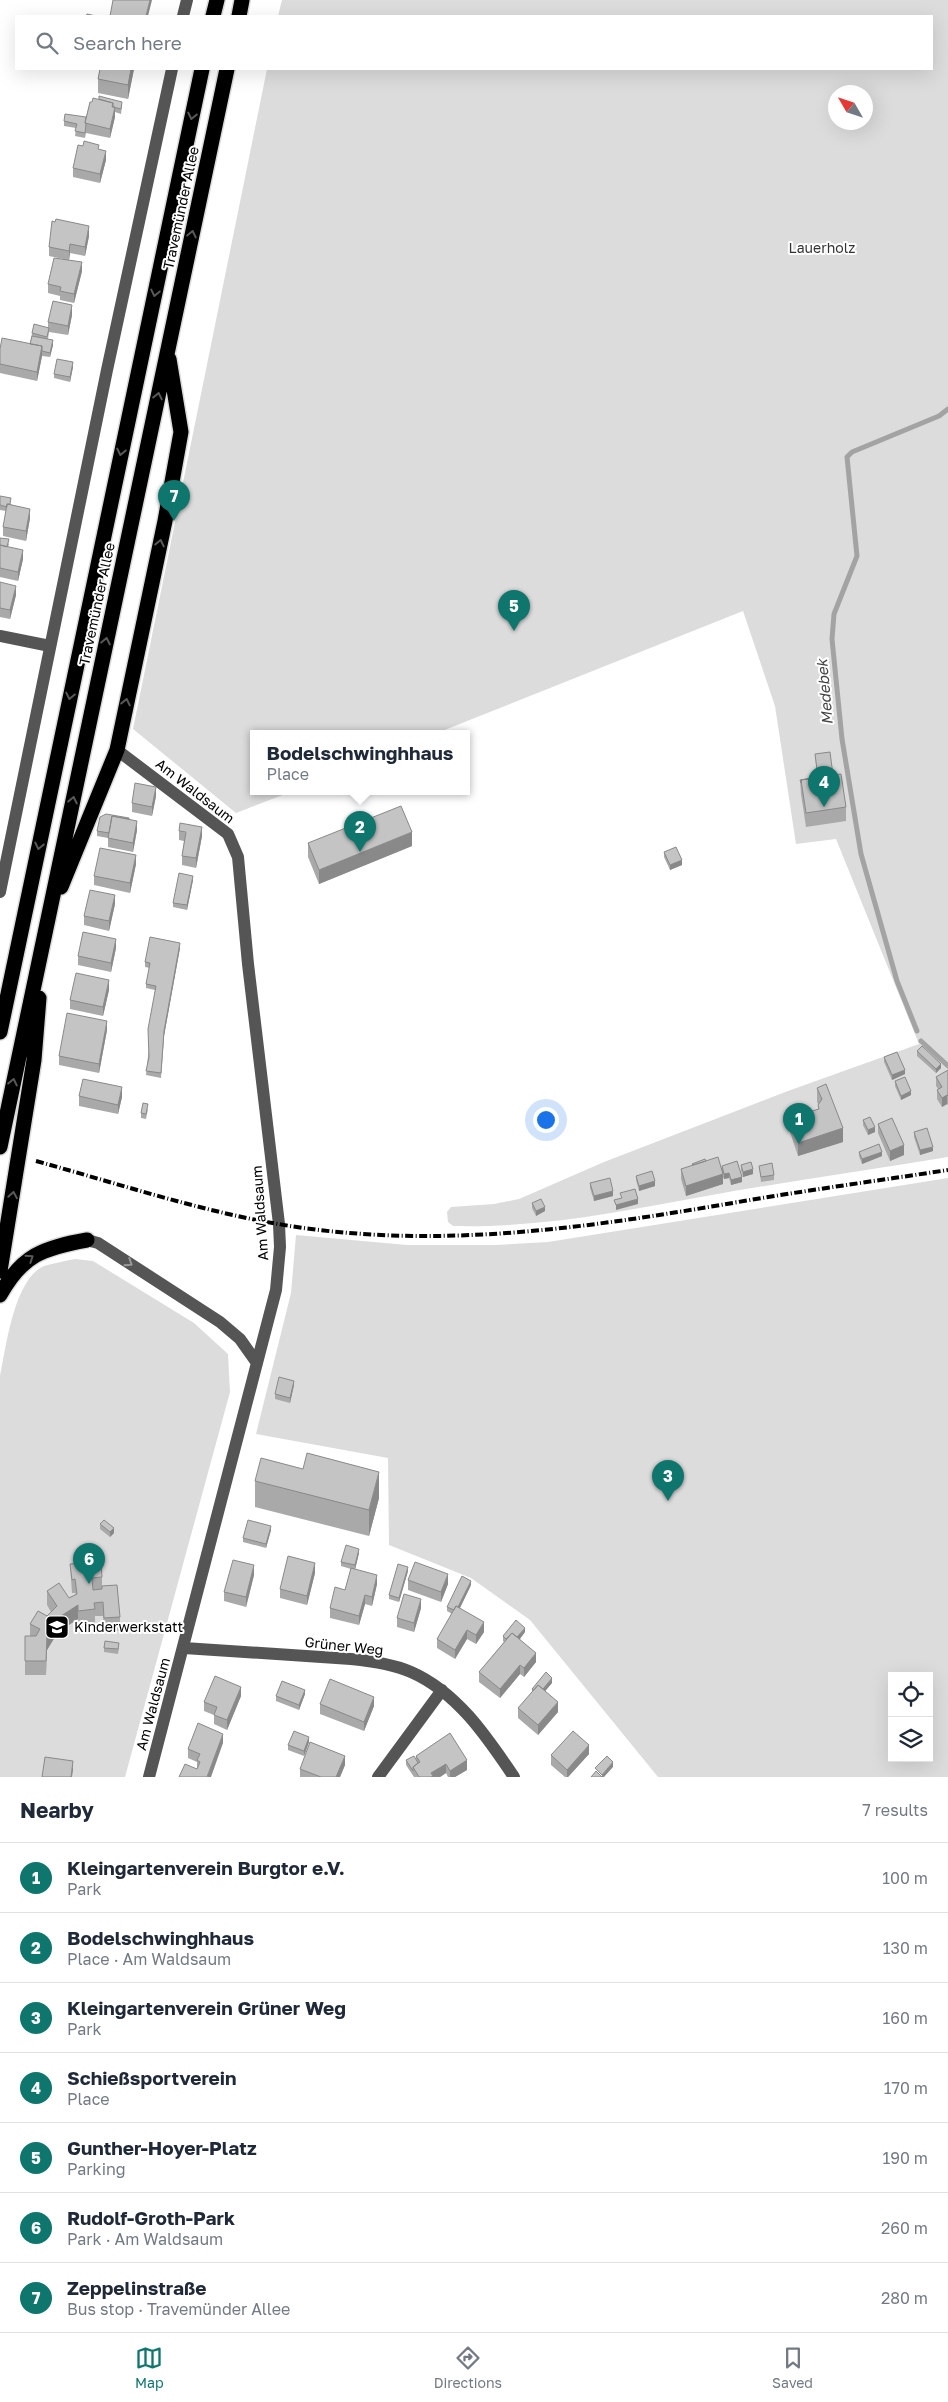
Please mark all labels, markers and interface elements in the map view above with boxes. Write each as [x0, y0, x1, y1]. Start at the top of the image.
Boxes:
search box [15, 15, 933, 70]
icon: search [33, 29, 61, 57]
text: Search here [73, 31, 182, 54]
north arrow [828, 85, 873, 130]
one-way arrow [187, 112, 198, 121]
street label: Travemünder Allee [159, 145, 202, 271]
one-way arrow [186, 230, 197, 239]
park label: Lauerholz [789, 239, 855, 256]
one-way arrow [150, 288, 161, 297]
one-way arrow [152, 392, 163, 401]
one-way arrow [117, 447, 127, 456]
pin: 7 [158, 480, 190, 521]
one-way arrow [154, 539, 165, 548]
street label: Travemünder Allee [75, 541, 118, 667]
pin: 5 [498, 590, 530, 631]
one-way arrow [101, 636, 111, 645]
water label: Medebek [812, 657, 836, 726]
one-way arrow [65, 692, 76, 701]
one-way arrow [120, 698, 131, 707]
popup [250, 730, 470, 795]
text: Bodelschwinghhaus [266, 741, 454, 764]
street label: Am Waldsaum [153, 755, 238, 827]
text: Place [266, 764, 309, 784]
pin: 4 [808, 766, 840, 807]
one-way arrow [67, 795, 77, 804]
pin: 2 [344, 811, 376, 852]
one-way arrow [34, 842, 45, 851]
one-way arrow [8, 1077, 18, 1086]
pin: 1 [783, 1103, 815, 1144]
your location [533, 1107, 559, 1133]
street label: Am Waldsaum [248, 1165, 271, 1261]
one-way arrow [7, 1191, 17, 1199]
one-way arrow [25, 1255, 34, 1265]
one-way arrow [124, 1256, 133, 1266]
pin: 3 [652, 1460, 684, 1501]
pin: 6 [73, 1543, 105, 1584]
school or university icon: Kinderwerkstatt [44, 1614, 70, 1640]
place label: Kinderwerkstatt [74, 1618, 183, 1635]
street label: Grüner Weg [304, 1633, 384, 1658]
street label: Am Waldsaum [132, 1656, 173, 1752]
map controls [888, 1672, 933, 1762]
button: locate [888, 1672, 933, 1717]
button: layers [888, 1717, 933, 1762]
text: Nearby [20, 1797, 94, 1823]
text: 7 results [862, 1800, 928, 1820]
text: Kleingartenverein Burgtor e.V. [67, 1856, 345, 1879]
text: 1 [32, 1868, 40, 1888]
text: 100 m [882, 1868, 928, 1888]
text: Park [67, 1879, 102, 1899]
text: Bodelschwinghhaus [67, 1926, 254, 1949]
text: 2 [31, 1938, 41, 1958]
text: 130 m [883, 1938, 928, 1958]
text: Place · Am Waldsaum [67, 1949, 231, 1969]
text: Kleingartenverein Grüner Weg [67, 1996, 346, 2019]
text: 3 [31, 2008, 41, 2028]
text: 160 m [882, 2008, 928, 2028]
text: Park [67, 2019, 102, 2039]
text: Schießsportverein [67, 2066, 236, 2089]
text: 4 [31, 2078, 41, 2098]
text: 170 m [884, 2078, 928, 2098]
text: Place [67, 2089, 110, 2109]
text: Gunther-Hoyer-Platz [67, 2136, 257, 2159]
text: 5 [31, 2148, 41, 2168]
text: 190 m [882, 2148, 928, 2168]
text: Parking [67, 2159, 126, 2179]
text: Rudolf-Groth-Park [67, 2206, 235, 2229]
text: 6 [31, 2218, 41, 2238]
text: 260 m [881, 2218, 928, 2238]
text: Park · Am Waldsaum [67, 2229, 223, 2249]
text: Zeppelinstraße [67, 2276, 206, 2299]
text: 7 [32, 2288, 40, 2308]
text: 280 m [881, 2288, 928, 2308]
text: Bus stop · Travemünder Allee [67, 2299, 290, 2319]
tab: Map [135, 2344, 164, 2391]
tab: Directions [434, 2344, 502, 2391]
tab: Saved [772, 2344, 813, 2391]

